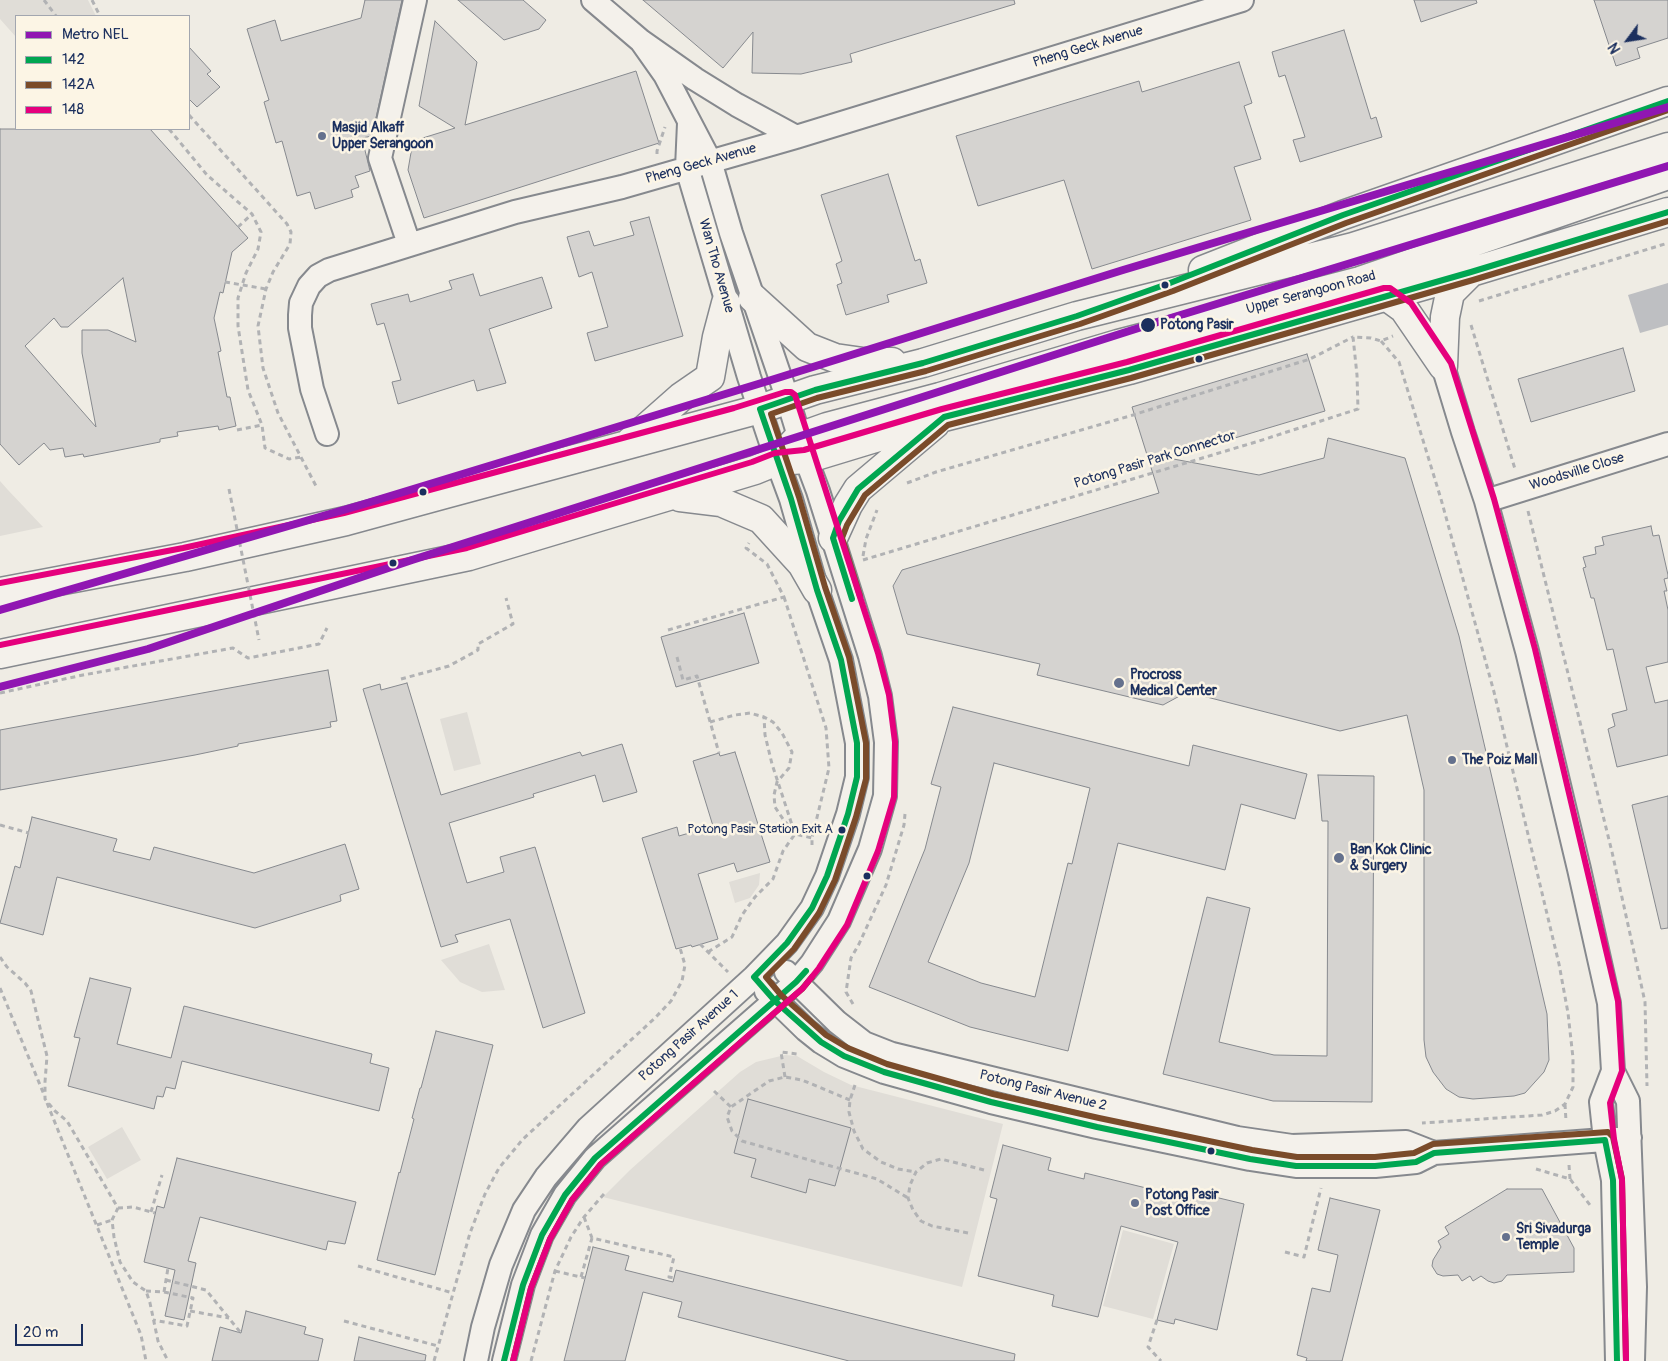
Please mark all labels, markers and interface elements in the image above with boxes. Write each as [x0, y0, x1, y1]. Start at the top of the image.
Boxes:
legend [15, 15, 190, 130]
north arrow [1603, 15, 1653, 65]
street label: Pheng Geck Avenue [1031, 22, 1145, 72]
text: Metro NEL [62, 25, 129, 44]
text: N [1605, 40, 1624, 56]
text: 142 [62, 50, 85, 69]
text: 142A [62, 75, 95, 94]
text: 148 [62, 100, 84, 119]
place label: Masjid Alkaff Upper Serangoon [332, 120, 433, 152]
marker: Masjid Alkaff Upper Serangoon [316, 130, 328, 142]
street label: Pheng Geck Avenue [644, 140, 758, 188]
street label: Wan Tho Avenue [695, 217, 737, 315]
street label: Upper Serangoon Road [1244, 268, 1378, 318]
unlabelled marker [1160, 280, 1170, 290]
marker: Potong Pasir [1139, 316, 1157, 334]
place label: Potong Pasir [1160, 317, 1234, 333]
unlabelled marker [1194, 354, 1204, 364]
street label: Potong Pasir Park Connector [1072, 427, 1238, 493]
street label: Woodsville Close [1528, 450, 1626, 494]
unlabelled marker [418, 487, 428, 497]
unlabelled marker [388, 558, 398, 568]
place label: Procross Medical Center [1130, 667, 1217, 700]
marker: Procross Medical Center [1112, 676, 1126, 690]
place label: The Poiz Mall [1462, 752, 1538, 768]
marker: The Poiz Mall [1446, 754, 1458, 766]
place label: Potong Pasir Station Exit A [687, 822, 833, 838]
marker: Potong Pasir Station Exit A [837, 825, 847, 835]
place label: Ban Kok Clinic & Surgery [1350, 842, 1432, 874]
marker: Ban Kok Clinic & Surgery [1332, 851, 1346, 865]
unlabelled marker [862, 871, 872, 881]
street label: Potong Pasir Avenue 1 [636, 987, 742, 1085]
street label: Potong Pasir Avenue 2 [978, 1067, 1108, 1115]
unlabelled marker [1206, 1146, 1216, 1156]
place label: Potong Pasir Post Office [1145, 1187, 1219, 1220]
marker: Potong Pasir Post Office [1129, 1197, 1141, 1209]
place label: Sri Sivadurga Temple [1516, 1221, 1591, 1254]
marker: Sri Sivadurga Temple [1500, 1231, 1512, 1243]
scale bar [18, 1314, 85, 1346]
text: 20 m [23, 1323, 58, 1342]

